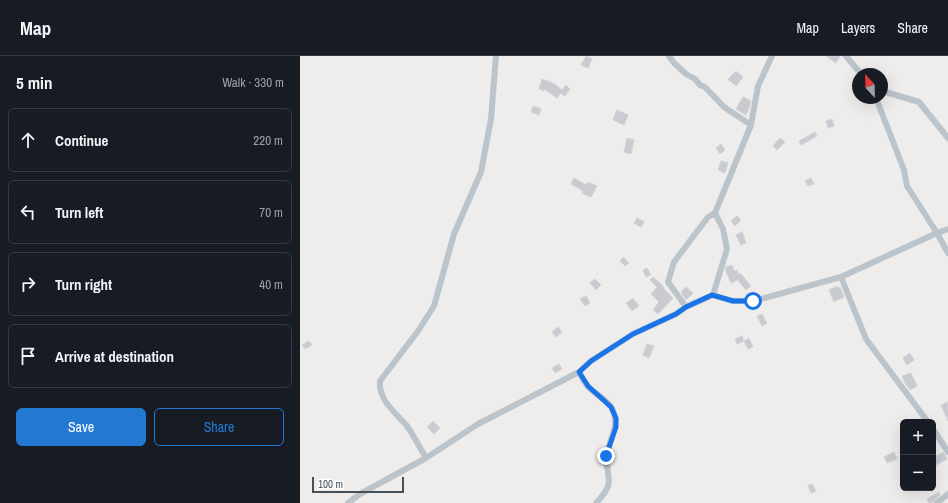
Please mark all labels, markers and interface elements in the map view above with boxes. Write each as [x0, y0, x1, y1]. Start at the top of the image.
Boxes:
text: Map [20, 15, 51, 41]
text: Map [797, 19, 819, 37]
text: Layers [841, 19, 875, 37]
text: Share [897, 19, 928, 37]
north arrow [852, 68, 888, 104]
text: 5 min [16, 71, 52, 94]
text: Walk · 330 m [222, 74, 284, 91]
icon: ahead [17, 129, 39, 151]
text: Continue [55, 130, 108, 151]
text: 220 m [253, 132, 283, 149]
icon: left [17, 201, 39, 223]
text: Turn left [55, 202, 103, 223]
text: 70 m [259, 204, 283, 221]
icon: right [17, 273, 39, 295]
text: Turn right [55, 274, 112, 295]
text: 40 m [259, 276, 283, 293]
route start [744, 292, 762, 310]
icon: arrive [17, 345, 39, 367]
text: Arrive at destination [55, 346, 174, 367]
button: Save [16, 408, 146, 446]
button: Share [154, 408, 284, 446]
map controls [900, 419, 936, 491]
button: + [900, 419, 936, 455]
route end [597, 447, 615, 465]
button: − [900, 455, 936, 491]
scale bar [312, 475, 404, 494]
text: 100 m [318, 477, 343, 491]

